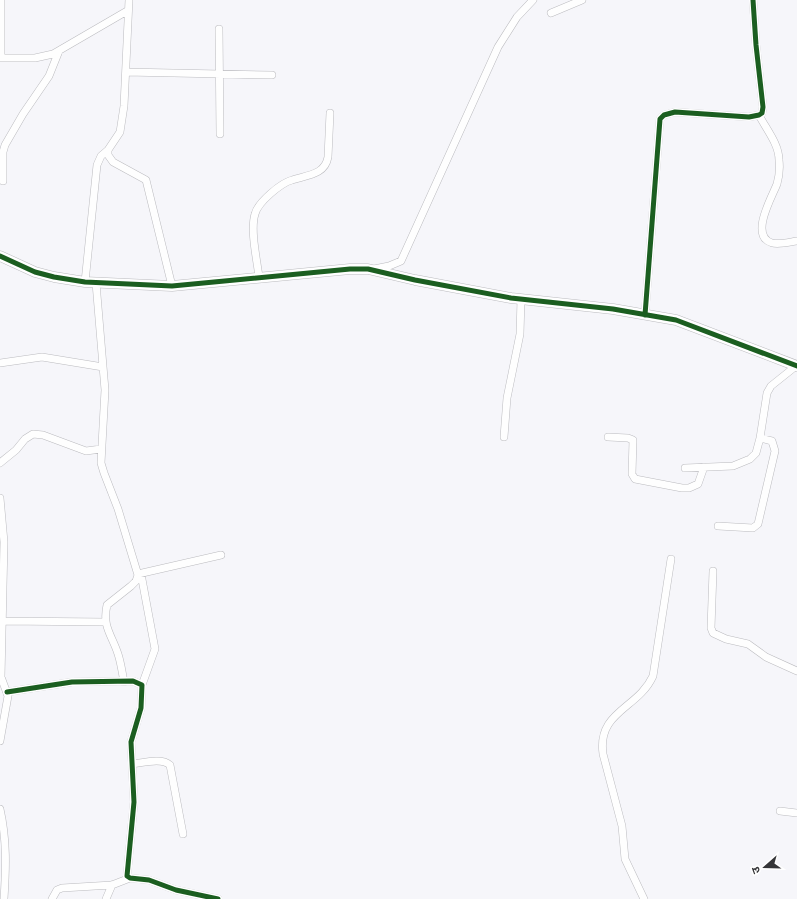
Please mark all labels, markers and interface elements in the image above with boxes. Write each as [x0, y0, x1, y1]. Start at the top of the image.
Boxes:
north arrow [745, 847, 785, 887]
text: उ [747, 864, 763, 876]

